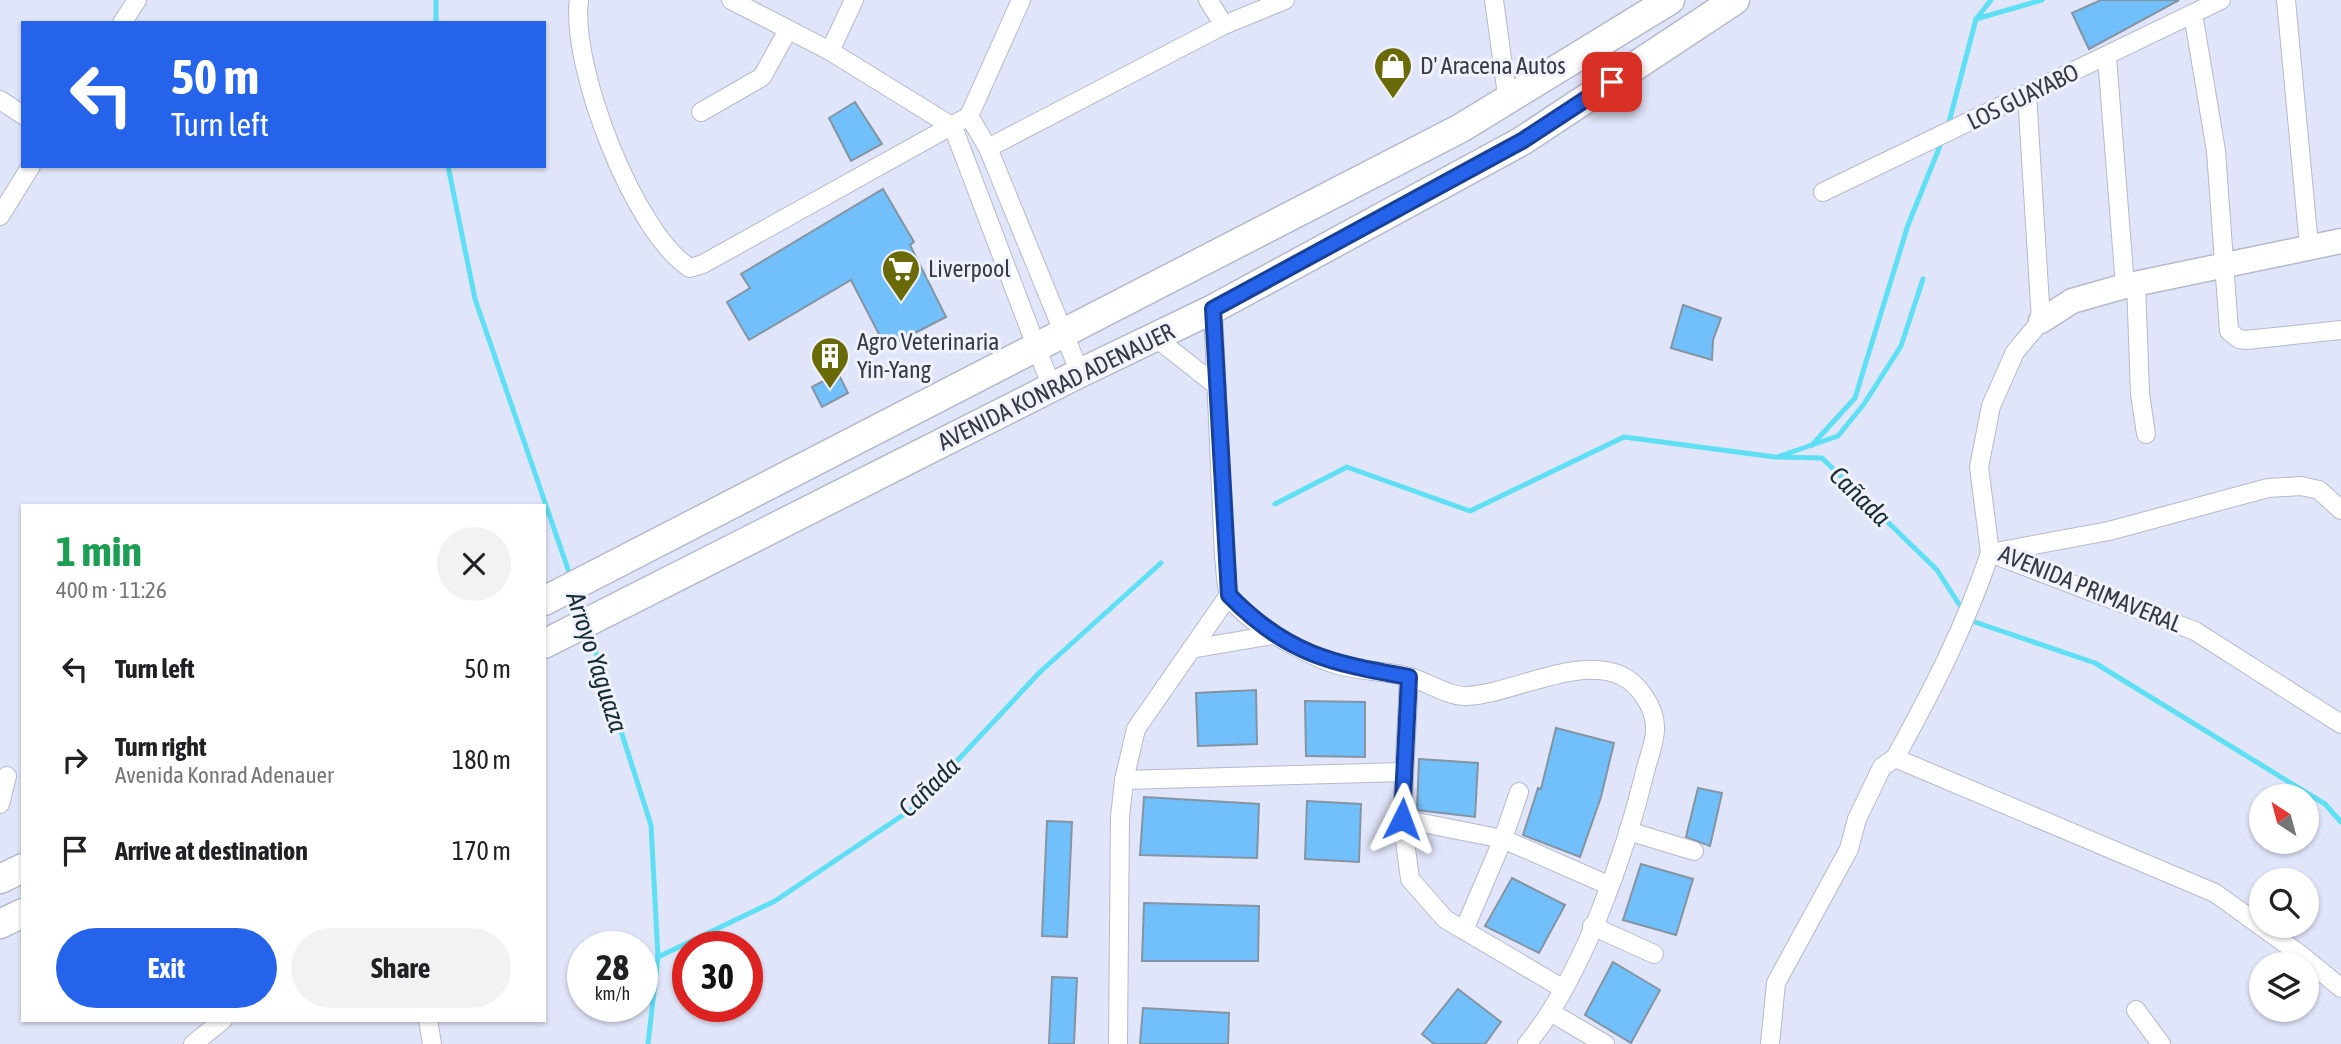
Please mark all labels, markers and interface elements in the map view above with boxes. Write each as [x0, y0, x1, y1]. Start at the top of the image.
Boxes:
shop icon: D' Aracena Autos [1372, 45, 1414, 100]
text: 50 m [171, 48, 259, 104]
icon: left [56, 49, 147, 140]
place label: D' Aracena Autos [1420, 52, 1566, 79]
pin [1582, 52, 1642, 112]
street label: LOS GUAYABO [1963, 58, 2083, 135]
icon: arrive [1593, 63, 1631, 101]
text: Turn left [171, 106, 269, 143]
supermarket icon: Liverpool [880, 248, 922, 303]
place label: Liverpool [928, 255, 1011, 282]
street label: AVENIDA KONRAD ADENAUER [933, 318, 1178, 456]
place label: Agro Veterinaria Yin-Yang [857, 328, 999, 383]
building icon: Agro Veterinaria Yin-Yang [809, 335, 851, 390]
water label: Cañada [1823, 460, 1897, 532]
text: 1 min [56, 527, 142, 575]
button: close [437, 527, 511, 601]
street label: AVENIDA PRIMAVERAL [1995, 540, 2186, 638]
text: 400 m · 11:26 [56, 577, 167, 603]
water label: Arroyo Yaguaza [560, 587, 634, 736]
icon: left [56, 650, 94, 688]
text: Turn left [115, 654, 195, 684]
text: 50 m [464, 654, 511, 684]
text: Turn right [115, 732, 206, 762]
icon: right [56, 741, 94, 779]
text: 180 m [452, 745, 511, 775]
water label: Cañada [892, 751, 966, 823]
text: Avenida Konrad Adenauer [115, 762, 334, 788]
position arrow [1365, 782, 1439, 856]
north arrow [2249, 784, 2319, 854]
map controls [2249, 784, 2319, 1022]
icon: arrive [56, 832, 94, 870]
text: Arrive at destination [115, 836, 308, 866]
text: 170 m [452, 836, 511, 866]
button: search [2249, 868, 2319, 938]
button: Exit [56, 928, 277, 1008]
button: Share [291, 928, 511, 1008]
speed limit sign: 30 [672, 931, 763, 1022]
text: 28 [596, 947, 629, 987]
button: layers [2249, 952, 2319, 1022]
text: km/h [595, 983, 630, 1004]

